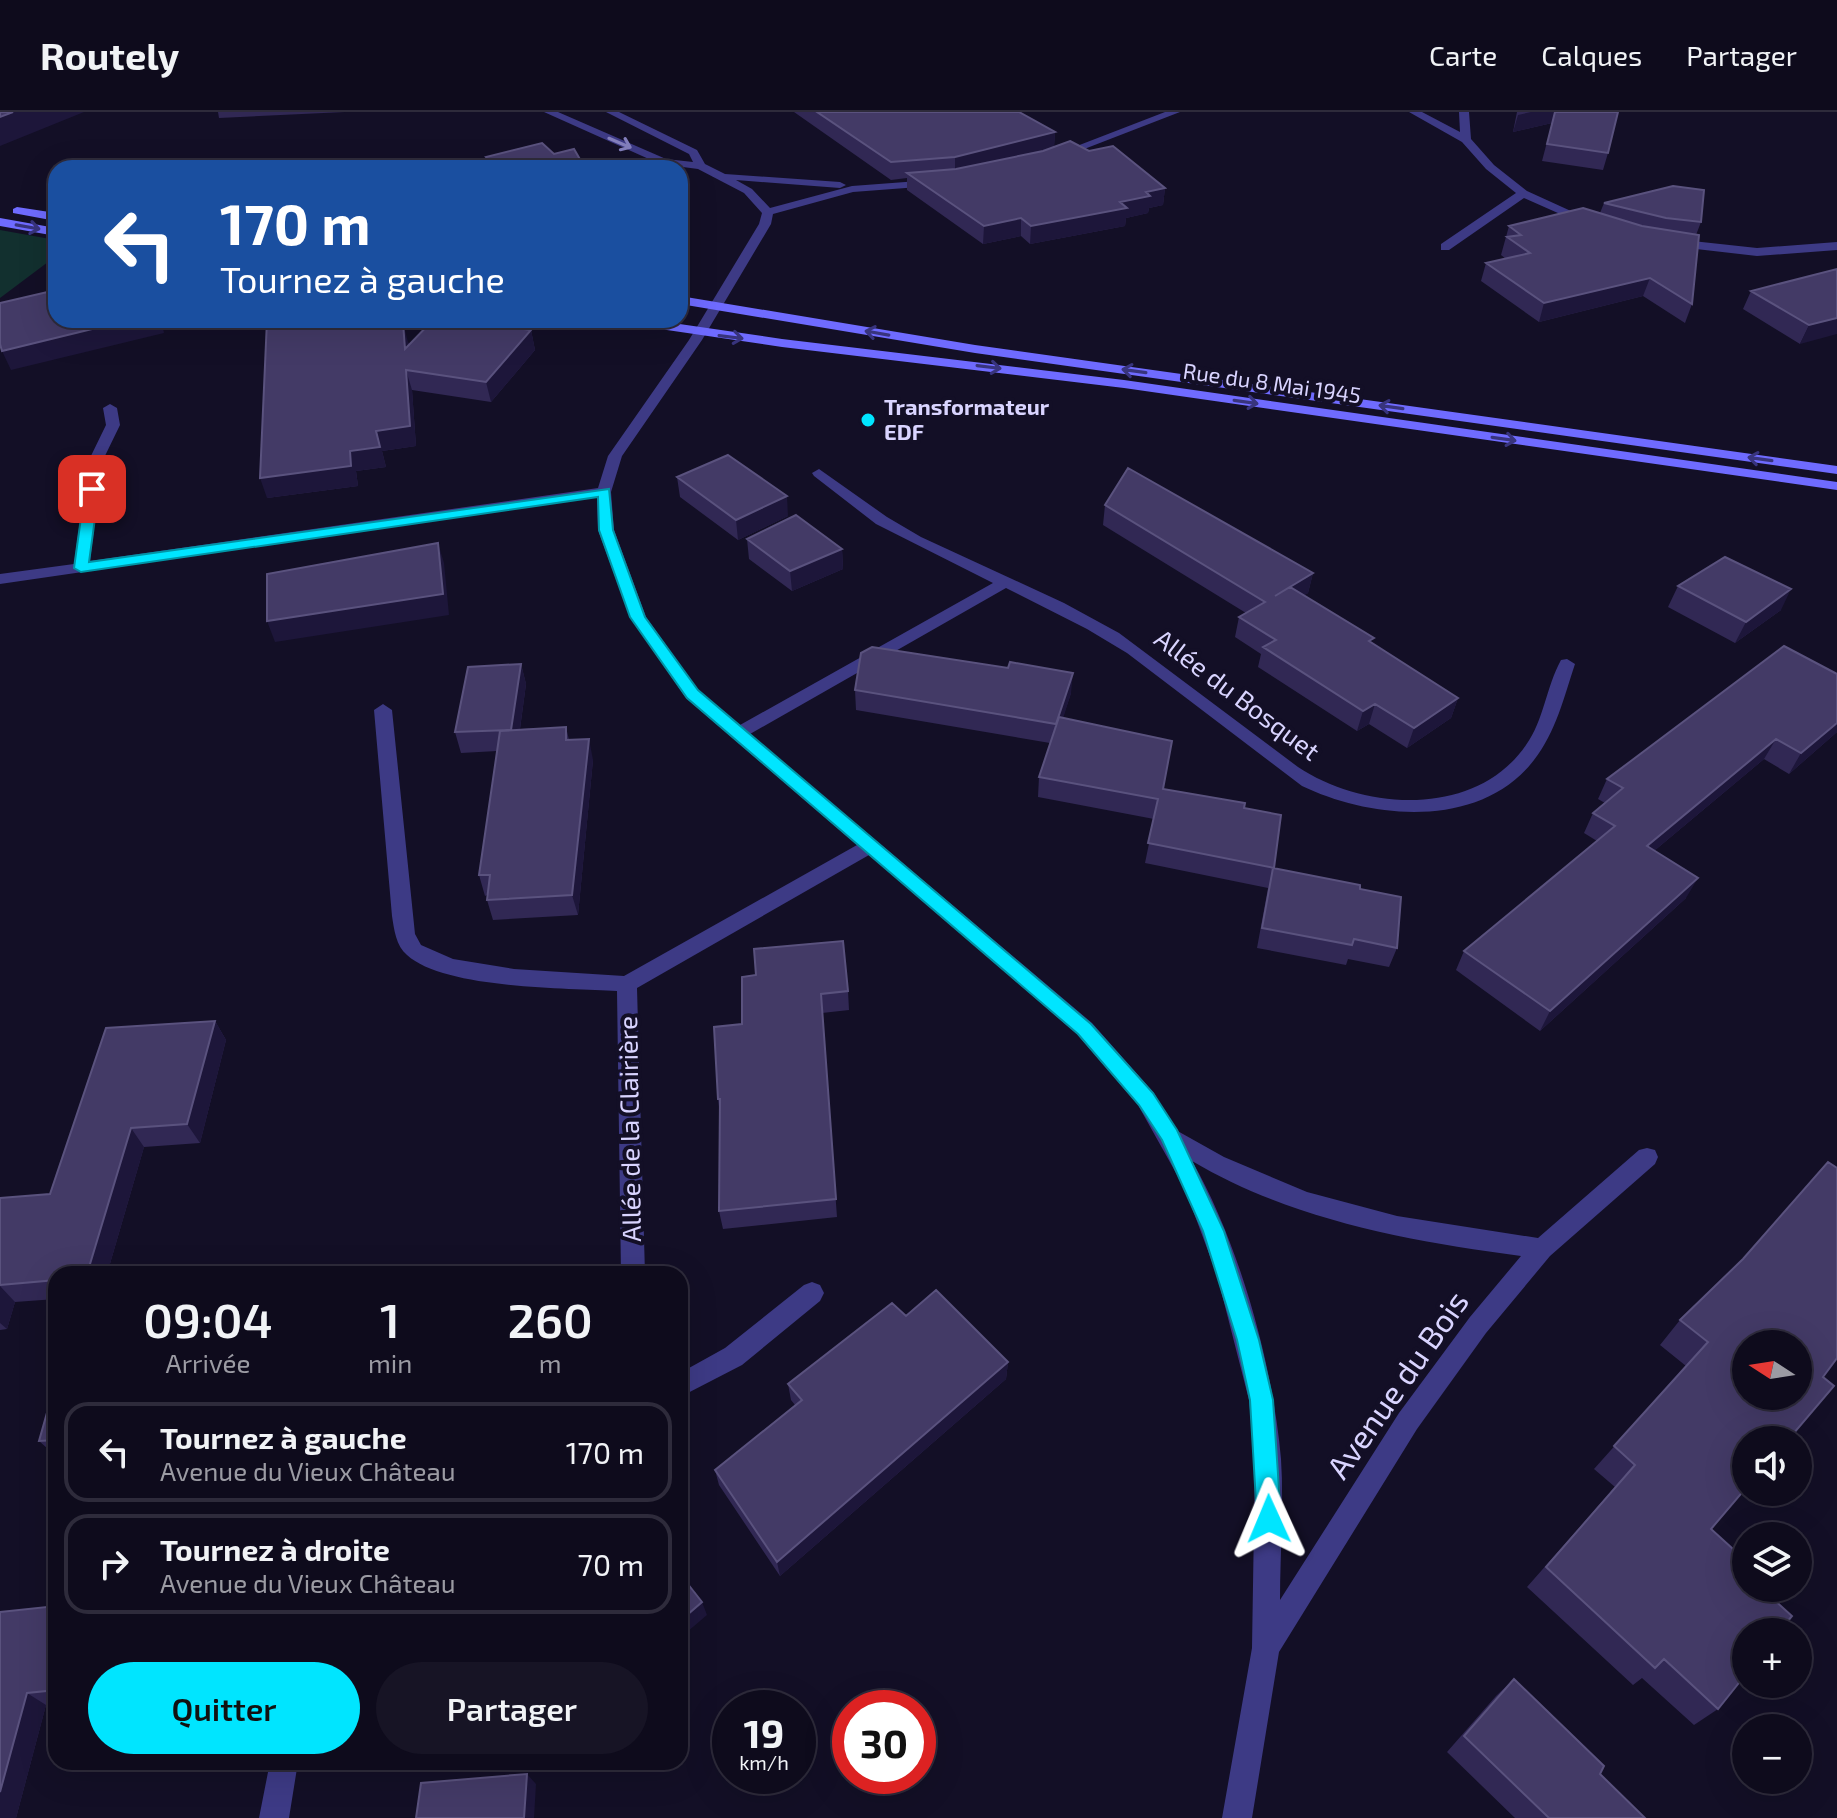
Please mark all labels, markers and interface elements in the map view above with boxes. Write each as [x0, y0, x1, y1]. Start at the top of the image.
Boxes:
text: Routely [40, 32, 179, 78]
text: Carte [1429, 38, 1497, 72]
text: Calques [1541, 38, 1642, 72]
text: Partager [1686, 38, 1797, 72]
one-way arrow [607, 136, 632, 151]
text: 170 m [220, 189, 371, 256]
icon: left [88, 192, 192, 296]
one-way arrow [15, 220, 40, 235]
text: Tournez à gauche [220, 257, 505, 300]
one-way arrow [864, 325, 890, 340]
one-way arrow [717, 329, 744, 344]
street label: Rue du 8 Mai 1945 [1181, 357, 1363, 407]
one-way arrow [975, 359, 1002, 374]
one-way arrow [1122, 363, 1147, 378]
place label: Transformateur EDF [884, 393, 1050, 444]
one-way arrow [1233, 395, 1259, 410]
one-way arrow [1378, 400, 1405, 415]
marker: Transformateur EDF [859, 411, 877, 429]
one-way arrow [1491, 432, 1516, 447]
one-way arrow [1748, 451, 1773, 466]
pin [58, 455, 126, 523]
icon: arrive [70, 467, 114, 511]
street label: Allée du Bosquet [1149, 622, 1327, 766]
street label: Allée de la Clairière [611, 1016, 646, 1242]
street label: Avenue du Bois [1318, 1283, 1475, 1485]
text: 09:04 [143, 1290, 273, 1348]
text: 1 [380, 1290, 400, 1348]
text: 260 [508, 1290, 593, 1348]
north arrow [1732, 1330, 1812, 1410]
map controls [1732, 1330, 1812, 1794]
text: Arrivée [165, 1347, 250, 1378]
text: min [368, 1347, 412, 1378]
text: m [539, 1347, 562, 1378]
text: Tournez à gauche [160, 1419, 407, 1455]
button: sound [1732, 1426, 1812, 1506]
icon: left [92, 1430, 136, 1474]
text: 170 m [566, 1434, 644, 1470]
text: Avenue du Vieux Château [160, 1455, 456, 1486]
position arrow [1227, 1477, 1311, 1561]
button: layers [1732, 1522, 1812, 1602]
text: Tournez à droite [160, 1531, 390, 1567]
icon: right [92, 1542, 136, 1586]
text: 70 m [578, 1546, 644, 1582]
text: Avenue du Vieux Château [160, 1567, 456, 1598]
button: + [1732, 1618, 1812, 1698]
button: Quitter [88, 1662, 360, 1754]
button: Partager [376, 1662, 648, 1754]
speed limit sign: 30 [832, 1690, 936, 1794]
text: 19 [744, 1708, 784, 1756]
button: − [1732, 1714, 1812, 1794]
text: km/h [739, 1750, 789, 1774]

